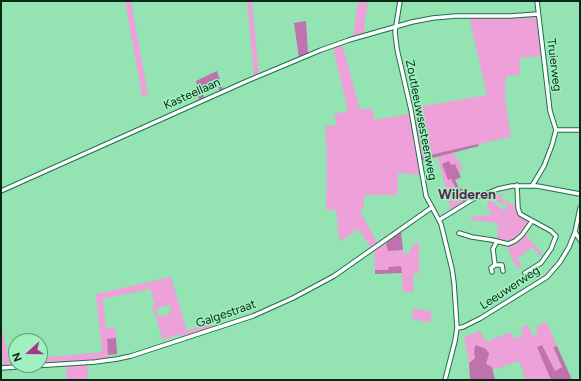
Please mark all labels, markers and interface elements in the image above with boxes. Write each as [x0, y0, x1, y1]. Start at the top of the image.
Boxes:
street label: Truierweg [544, 38, 564, 92]
street label: Zoutleeuwsesteenweg [402, 58, 440, 182]
street label: Kasteellaan [161, 75, 223, 113]
district label: Wilderen [438, 187, 496, 203]
street label: Leeuwerweg [477, 263, 543, 313]
street label: Galgestraat [194, 297, 258, 331]
north arrow [8, 333, 48, 373]
text: N [10, 351, 25, 363]

